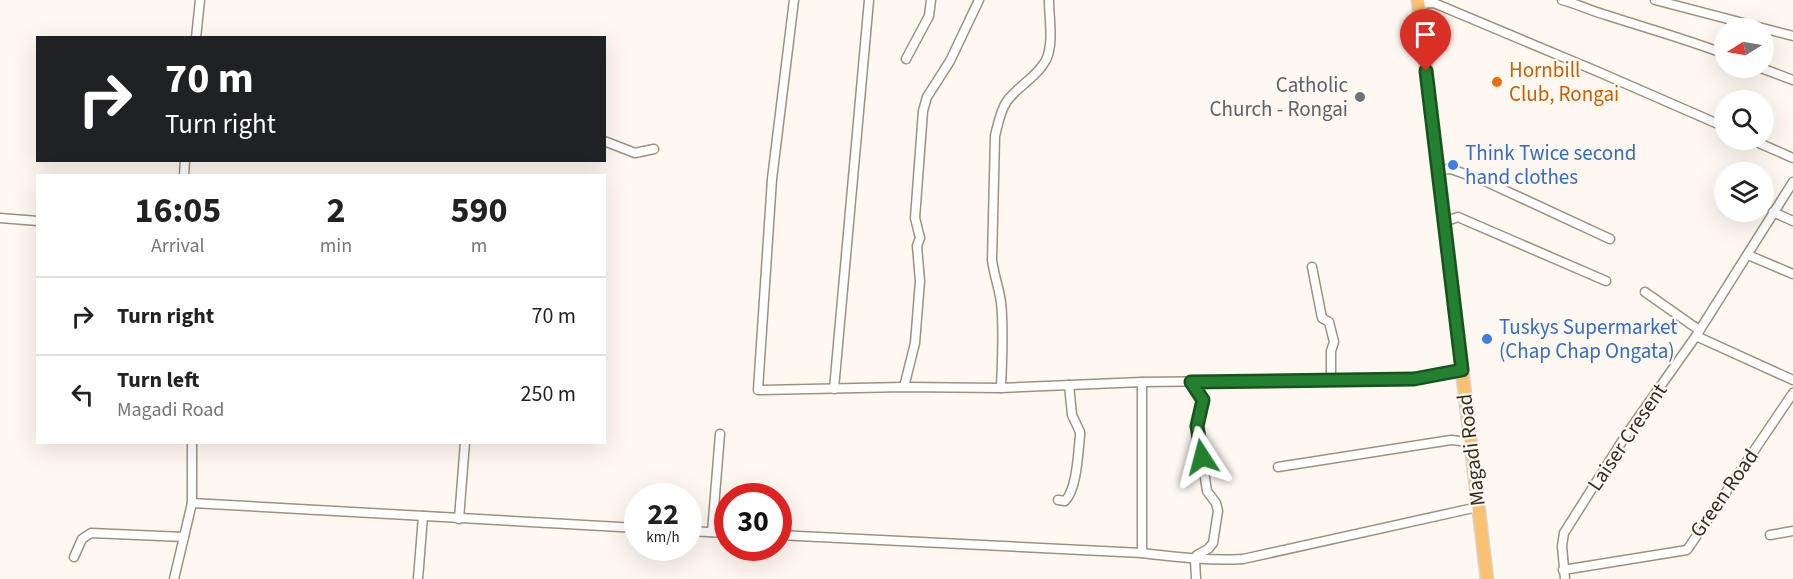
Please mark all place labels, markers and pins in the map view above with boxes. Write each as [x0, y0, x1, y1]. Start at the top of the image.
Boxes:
pin [1400, 9, 1451, 71]
place label: Hornbill Club, Rongai [1509, 55, 1619, 109]
place label: Catholic Church - Rongai [1210, 70, 1348, 124]
marker: Hornbill Club, Rongai [1490, 75, 1504, 89]
marker: Catholic Church - Rongai [1353, 90, 1367, 104]
place label: Think Twice second hand clothes [1465, 138, 1636, 192]
marker: Think Twice second hand clothes [1446, 158, 1460, 172]
place label: Tuskys Supermarket (Chap Chap Ongata) [1499, 312, 1677, 366]
marker: Tuskys Supermarket (Chap Chap Ongata) [1480, 332, 1494, 346]

